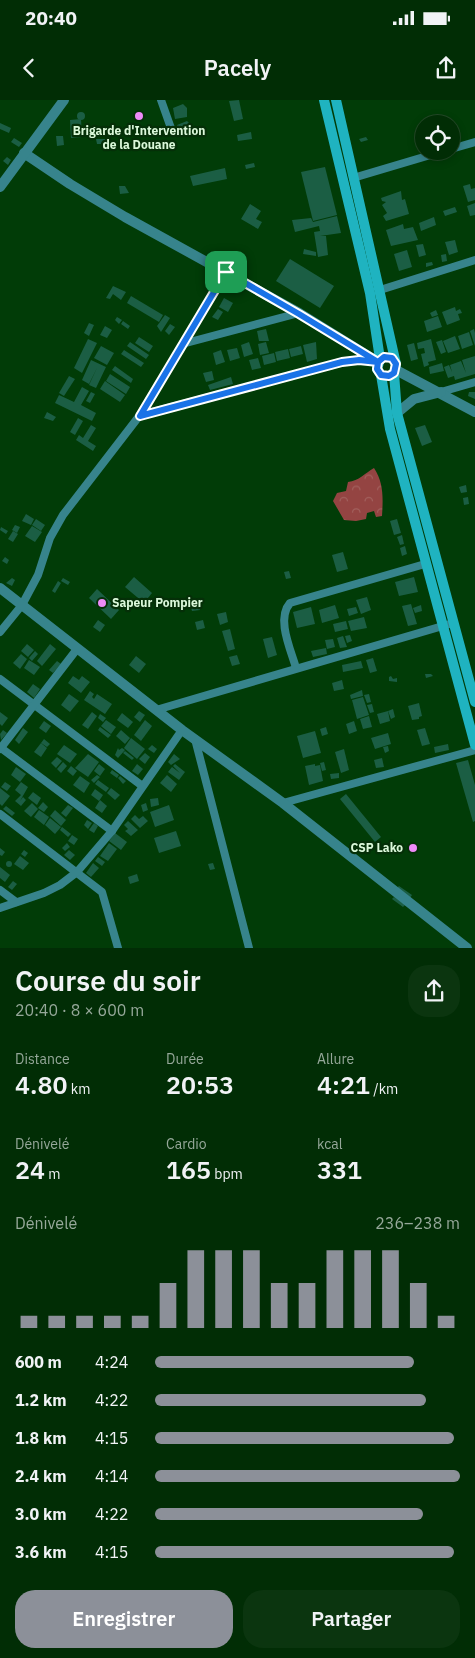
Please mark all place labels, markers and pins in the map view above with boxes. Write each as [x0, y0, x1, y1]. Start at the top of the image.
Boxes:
marker: Brigarde d'Intervention de la Douane [133, 110, 145, 122]
place label: Brigarde d'Intervention de la Douane [73, 123, 205, 152]
pin [205, 251, 247, 293]
place label: Sapeur Pompier [112, 595, 203, 610]
marker: Sapeur Pompier [96, 597, 108, 609]
place label: CSP Lako [350, 840, 403, 855]
marker: CSP Lako [407, 842, 419, 854]

